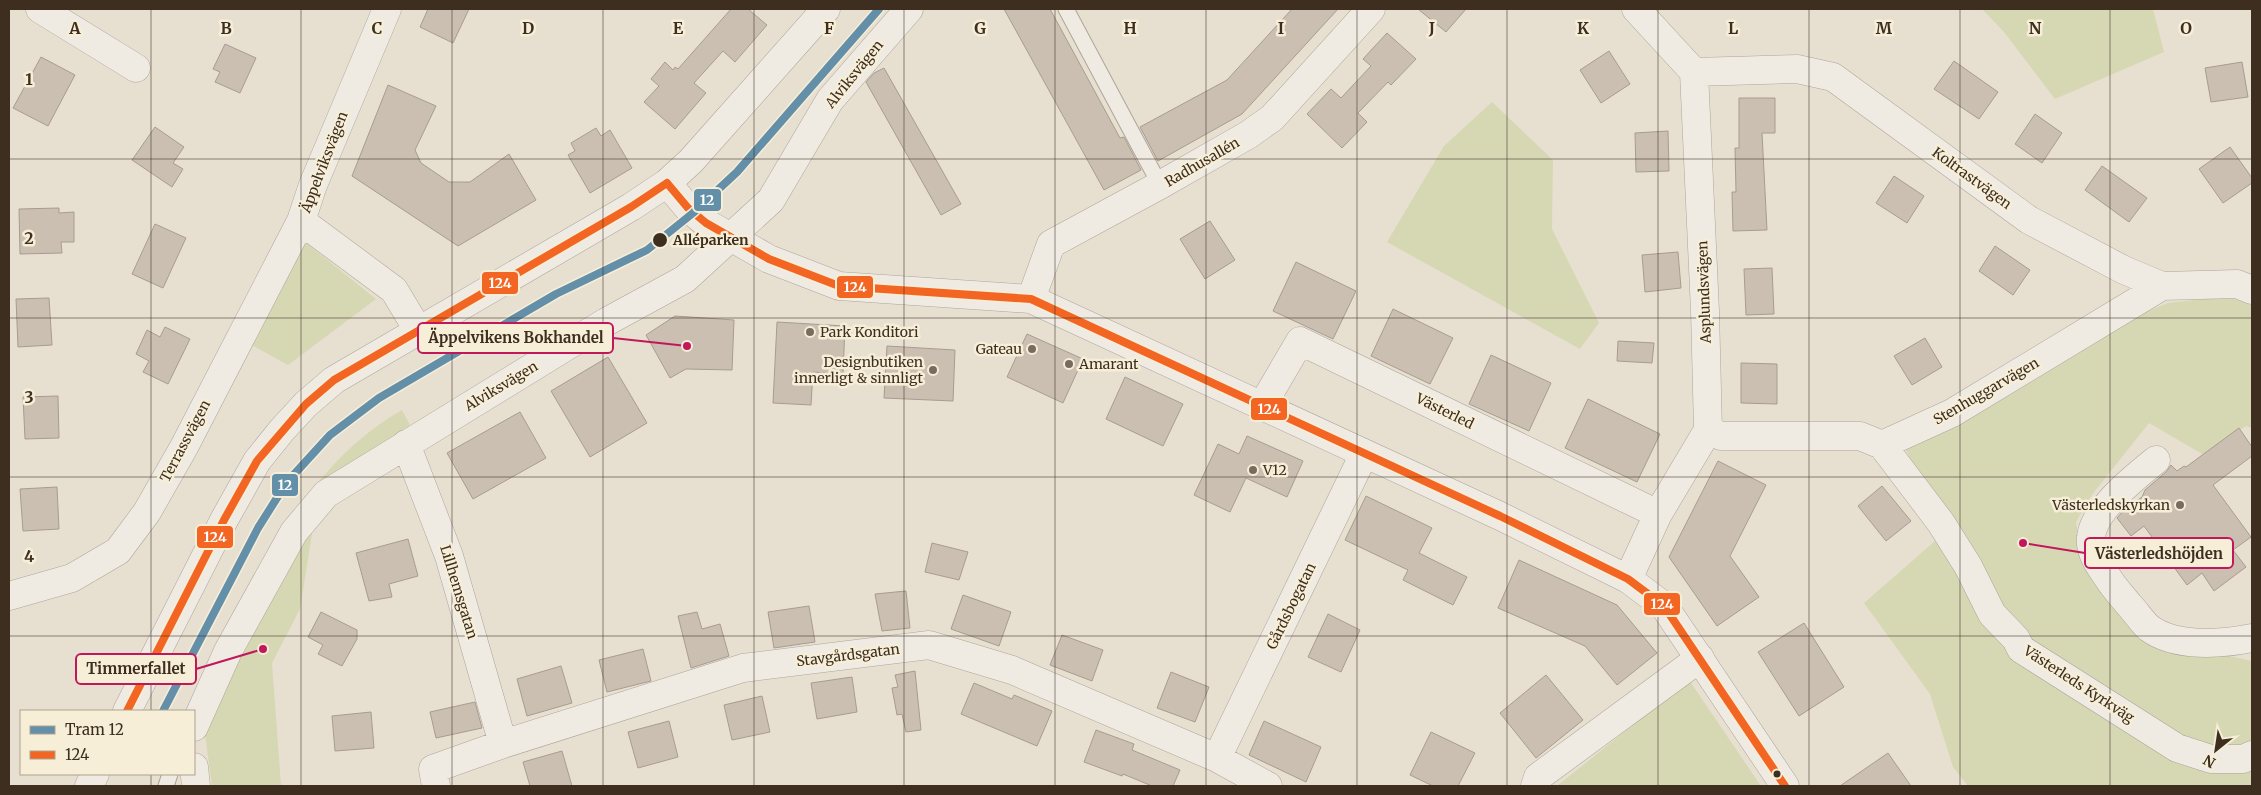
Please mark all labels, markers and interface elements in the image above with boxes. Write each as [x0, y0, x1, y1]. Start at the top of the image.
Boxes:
text: A [68, 18, 81, 38]
text: B [220, 18, 232, 38]
text: C [372, 18, 382, 38]
text: D [522, 18, 534, 38]
text: E [673, 18, 684, 38]
text: F [824, 18, 834, 38]
text: G [974, 18, 986, 38]
text: H [1123, 18, 1137, 38]
text: I [1278, 18, 1284, 38]
text: J [1428, 18, 1435, 38]
text: K [1577, 18, 1589, 38]
text: L [1728, 18, 1738, 38]
text: M [1876, 18, 1893, 38]
text: N [2029, 18, 2042, 38]
text: O [2180, 18, 2192, 38]
street label: Alviksvägen [820, 36, 887, 113]
text: 1 [25, 69, 33, 89]
street label: Äppelviksvägen [296, 109, 352, 216]
street label: Radhusallén [1161, 133, 1243, 191]
street label: Koltrastvägen [1929, 143, 2015, 213]
line badge: 12 [693, 188, 722, 212]
text: 12 [700, 191, 714, 209]
text: 2 [24, 228, 34, 248]
marker: Alléparken [651, 231, 669, 249]
place label: Alléparken [672, 231, 749, 249]
street label: Asplundsvägen [1693, 240, 1715, 345]
line badge: 124 [481, 271, 519, 295]
text: 124 [488, 274, 512, 292]
line badge: 124 [836, 275, 874, 299]
text: 124 [843, 278, 867, 296]
callout: Äppelvikens Bokhandel [418, 323, 613, 353]
place label: Park Konditori [820, 323, 919, 341]
marker: Park Konditori [804, 326, 816, 338]
text: Äppelvikens Bokhandel [427, 327, 604, 347]
place label: Gateau [976, 340, 1022, 358]
marker: Gateau [1026, 343, 1038, 355]
place label: Designbutiken innerligt & sinnligt [794, 353, 924, 387]
street label: Stenhuggarvägen [1930, 353, 2042, 429]
place label: Amarant [1078, 355, 1139, 373]
street label: Alviksvägen [460, 357, 541, 416]
marker: Amarant [1063, 358, 1075, 370]
marker: Designbutiken innerligt & sinnligt [927, 364, 939, 376]
text: 3 [24, 387, 34, 407]
street label: Västerled [1412, 389, 1477, 433]
street label: Terrassvägen [156, 397, 214, 485]
line badge: 124 [1250, 397, 1288, 421]
text: 124 [1257, 400, 1281, 418]
place label: V12 [1262, 461, 1287, 479]
marker: V12 [1247, 464, 1259, 476]
line badge: 12 [271, 473, 299, 497]
text: 12 [278, 476, 292, 494]
place label: Västerledskyrkan [2051, 496, 2170, 514]
marker: Västerledskyrkan [2174, 499, 2186, 511]
line badge: 124 [196, 525, 234, 549]
text: 124 [203, 528, 227, 546]
callout: Västerledshöjden [2085, 538, 2233, 568]
street label: Lillhemsgatan [436, 543, 482, 641]
text: Västerledshöjden [2094, 544, 2223, 563]
text: 4 [24, 546, 34, 566]
street label: Gårdsbogatan [1262, 560, 1320, 652]
line badge: 124 [1643, 592, 1681, 616]
text: 124 [1650, 595, 1674, 613]
street label: Stavgårdsgatan [795, 640, 901, 670]
street label: Västerleds Kyrkväg [2019, 641, 2138, 727]
callout: Timmerfallet [76, 654, 196, 684]
text: Timmerfallet [86, 659, 186, 678]
legend [20, 710, 195, 775]
text: Tram 12 [65, 720, 124, 739]
north arrow [2191, 725, 2241, 775]
text: 124 [65, 745, 89, 764]
text: N [2200, 751, 2219, 772]
unlabelled marker [1772, 769, 1782, 779]

